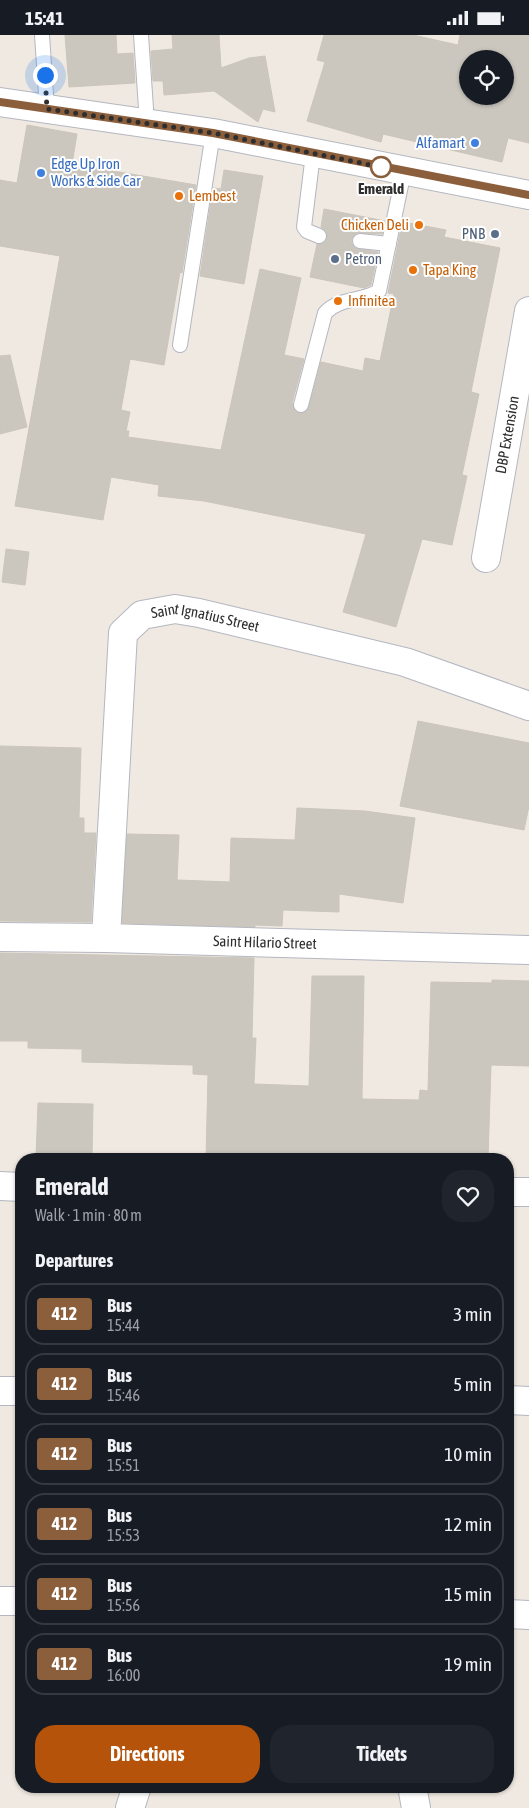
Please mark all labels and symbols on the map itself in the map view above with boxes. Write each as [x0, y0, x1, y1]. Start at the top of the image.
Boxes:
your location [33, 63, 58, 88]
place label: Alfamart [416, 134, 465, 151]
marker: Alfamart [469, 137, 481, 149]
place label: Edge Up Iron Works & Side Car [51, 155, 141, 189]
marker: Emerald [370, 156, 392, 178]
marker: Edge Up Iron Works & Side Car [35, 167, 47, 179]
place label: Emerald [358, 180, 404, 197]
place label: Lembest [189, 187, 236, 204]
marker: Lembest [173, 190, 185, 202]
place label: Chicken Deli [341, 216, 409, 233]
marker: Chicken Deli [413, 219, 425, 231]
place label: PNB [462, 225, 485, 242]
marker: PNB [489, 228, 501, 240]
place label: Petron [345, 250, 382, 267]
marker: Petron [329, 253, 341, 265]
place label: Tapa King [423, 261, 477, 278]
marker: Tapa King [407, 264, 419, 276]
place label: Infinitea [348, 292, 395, 309]
marker: Infinitea [332, 295, 344, 307]
street label: DBP Extension [492, 395, 522, 475]
street label: Saint Ignatius Street [149, 600, 261, 635]
street label: Saint Hilario Street [213, 932, 317, 952]

